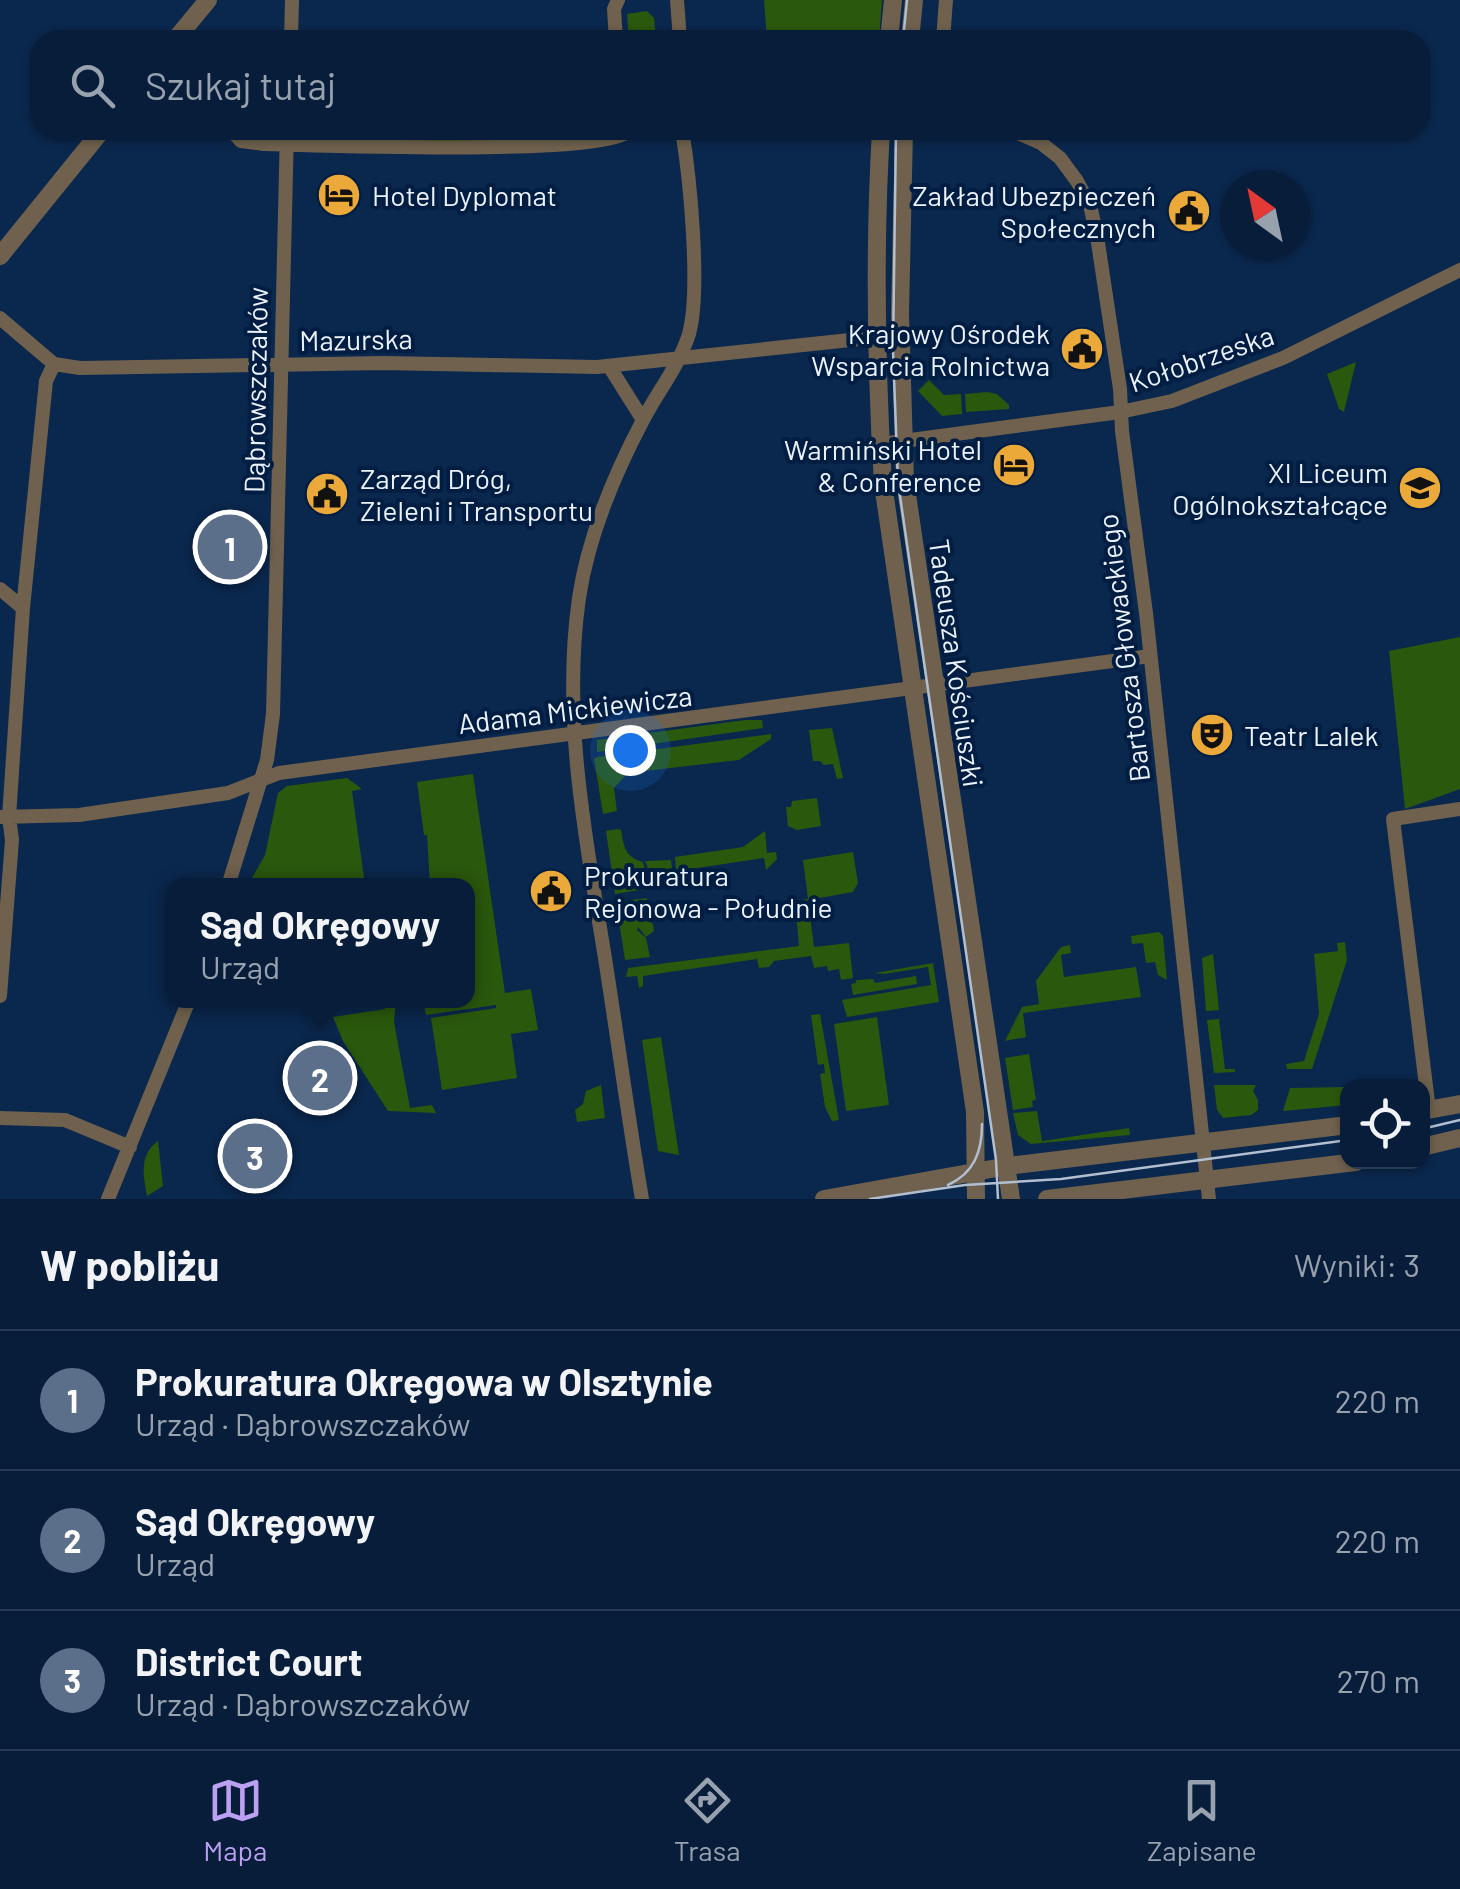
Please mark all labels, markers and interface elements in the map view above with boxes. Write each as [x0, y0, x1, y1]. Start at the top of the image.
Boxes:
search box [30, 30, 1430, 140]
icon: search [65, 58, 120, 113]
text: Szukaj tutaj [145, 62, 336, 108]
north arrow [1220, 170, 1310, 260]
hotel icon: Hotel Dyplomat [316, 172, 362, 218]
place label: Hotel Dyplomat [372, 178, 557, 212]
place label: Zakład Ubezpieczeń Społecznych [912, 178, 1156, 244]
public building icon: Zakład Ubezpieczeń Społecznych [1166, 188, 1212, 234]
street label: Dąbrowszczaków [236, 287, 274, 493]
place label: Krajowy Ośrodek Wsparcia Rolnictwa [811, 316, 1050, 382]
street label: Kołobrzeska [1124, 317, 1278, 399]
street label: Mazurska [299, 321, 413, 357]
public building icon: Krajowy Ośrodek Wsparcia Rolnictwa [1059, 326, 1105, 372]
place label: Warmiński Hotel & Conference [784, 432, 982, 498]
hotel icon: Warmiński Hotel & Conference [991, 442, 1037, 488]
place label: XI Liceum Ogólnokształcące [1172, 455, 1388, 521]
place label: Zarząd Dróg, Zieleni i Transportu [360, 461, 593, 527]
school or university icon: XI Liceum Ogólnokształcące [1397, 465, 1443, 511]
public building icon: Zarząd Dróg, Zieleni i Transportu [304, 471, 350, 517]
pin: 1 [198, 510, 262, 584]
street label: Bartosza Głowackiego [1090, 512, 1156, 784]
street label: Tadeusza Kościuszki [923, 537, 991, 789]
street label: Adama Mickiewicza [456, 678, 694, 740]
theatre icon: Teatr Lalek [1189, 712, 1235, 758]
place label: Teatr Lalek [1244, 718, 1379, 752]
your location [605, 725, 656, 776]
place label: Prokuratura Rejonowa - Południe [584, 858, 832, 924]
public building icon: Prokuratura Rejonowa - Południe [528, 868, 574, 914]
popup [165, 878, 475, 1008]
text: Sąd Okręgowy [200, 901, 440, 947]
text: Urząd [200, 947, 280, 985]
pin: 2 [288, 1040, 352, 1116]
map controls [1340, 1079, 1430, 1169]
button: locate [1340, 1079, 1430, 1169]
pin: 3 [222, 1118, 288, 1194]
text: W pobliżu [40, 1239, 219, 1289]
text: Wyniki: 3 [1294, 1245, 1420, 1283]
text: Prokuratura Okręgowa w Olsztynie [135, 1358, 713, 1404]
text: 1 [67, 1381, 78, 1419]
text: 220 m [1335, 1381, 1420, 1419]
text: Urząd · Dąbrowszczaków [135, 1404, 471, 1442]
text: Sąd Okręgowy [135, 1498, 375, 1544]
text: 2 [64, 1521, 81, 1559]
text: 220 m [1335, 1521, 1420, 1559]
text: Urząd [135, 1544, 215, 1582]
text: District Court [135, 1638, 363, 1684]
text: 3 [64, 1661, 81, 1699]
text: 270 m [1337, 1661, 1420, 1699]
text: Urząd · Dąbrowszczaków [135, 1684, 471, 1722]
tab: Mapa [203, 1773, 267, 1867]
tab: Trasa [674, 1773, 740, 1867]
tab: Zapisane [1147, 1773, 1257, 1867]

